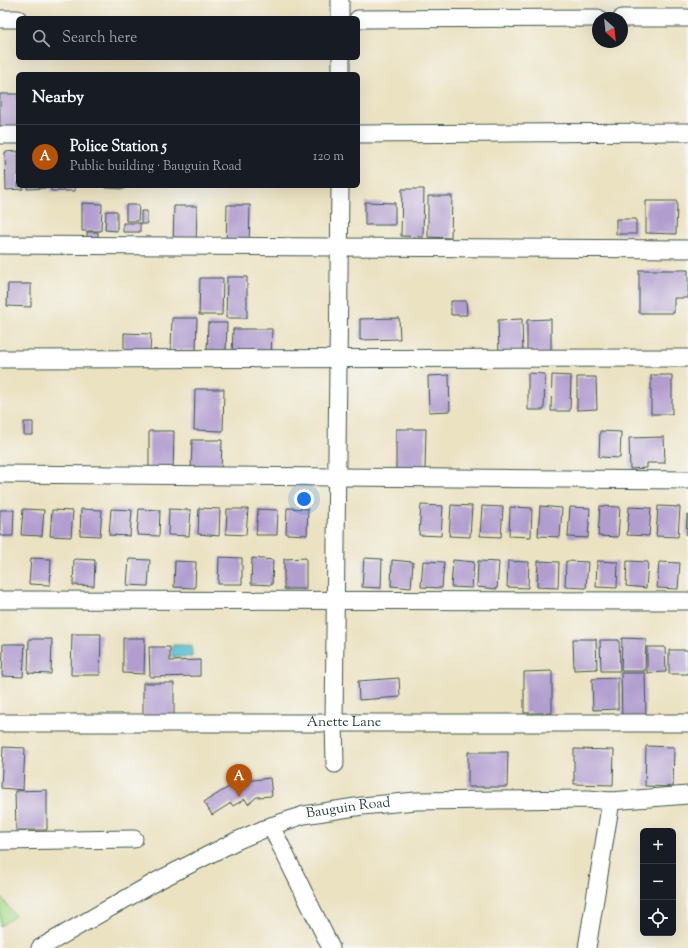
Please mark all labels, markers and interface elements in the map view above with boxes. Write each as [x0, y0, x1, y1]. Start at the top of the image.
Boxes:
north arrow [592, 12, 628, 48]
search box [16, 16, 360, 60]
icon: search [30, 27, 52, 49]
text: Search here [62, 28, 137, 49]
text: Nearby [32, 86, 84, 110]
text: Police Station 5 [70, 137, 167, 158]
text: A [40, 148, 50, 166]
text: 120 m [313, 148, 344, 166]
text: Public building · Bauguin Road [70, 158, 242, 176]
your location [294, 489, 314, 509]
street label: Anette Lane [307, 713, 381, 733]
pin: A [226, 764, 252, 797]
street label: Bauguin Road [305, 793, 391, 825]
map controls [640, 828, 676, 936]
button: + [640, 828, 676, 864]
button: − [640, 864, 676, 900]
button: locate [640, 900, 676, 936]

